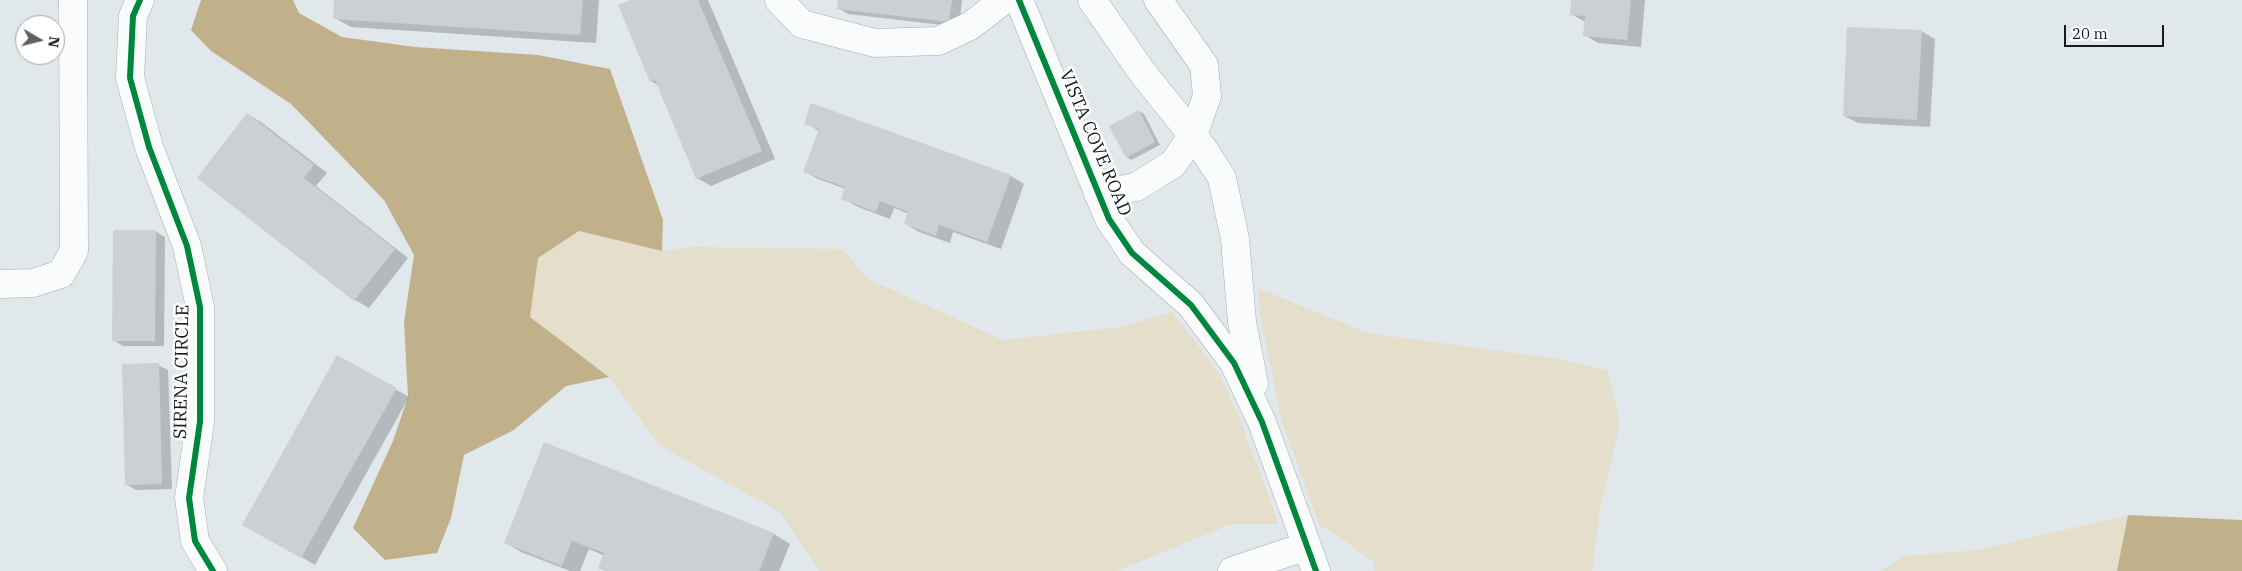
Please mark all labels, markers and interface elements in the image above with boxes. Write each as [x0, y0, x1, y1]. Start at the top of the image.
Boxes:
north arrow [15, 15, 65, 65]
scale bar [2067, 15, 2167, 47]
text: 20 m [2072, 24, 2108, 43]
text: N [44, 35, 64, 49]
street label: VISTA COVE ROAD [1054, 67, 1136, 219]
street label: SIRENA CIRCLE [170, 305, 194, 439]

